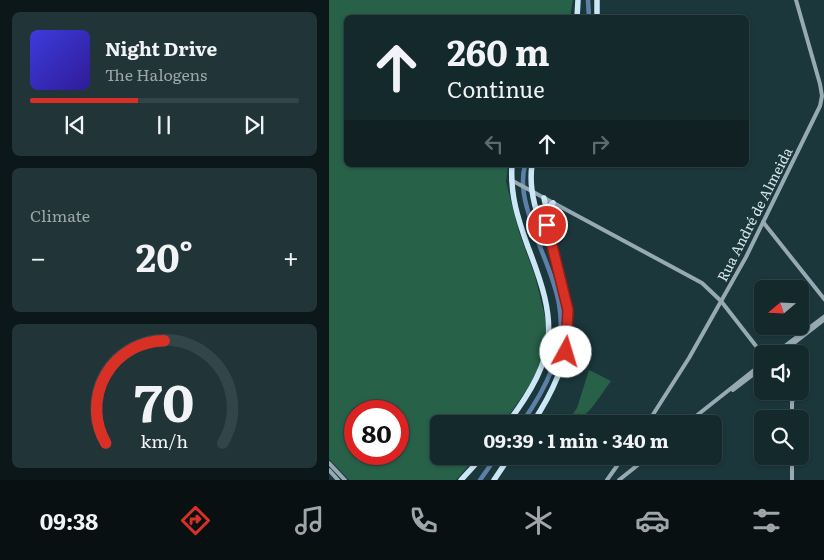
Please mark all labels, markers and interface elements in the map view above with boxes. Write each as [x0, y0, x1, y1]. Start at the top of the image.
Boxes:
text: 260 m [447, 25, 550, 77]
text: Night Drive [105, 34, 217, 62]
icon: ahead [364, 35, 429, 100]
text: The Halogens [105, 62, 207, 86]
text: Continue [447, 72, 545, 105]
icon: previous [61, 111, 89, 139]
icon: pause [150, 111, 178, 139]
icon: next [240, 111, 268, 139]
icon: left [480, 130, 508, 158]
icon: ahead [533, 130, 561, 158]
icon: right [586, 130, 614, 158]
street label: Rua André de Almeida [712, 143, 797, 284]
text: Climate [30, 203, 90, 227]
pin [526, 204, 568, 246]
icon: arrive [533, 211, 561, 239]
text: 20° [136, 227, 193, 284]
text: − [30, 235, 46, 277]
text: + [283, 235, 299, 277]
north arrow [754, 280, 809, 335]
map controls [754, 280, 809, 465]
position arrow [539, 325, 591, 377]
button: sound [754, 345, 809, 400]
text: 70 [134, 361, 195, 438]
speed limit sign: 80 [344, 400, 409, 465]
button: search [754, 410, 809, 465]
text: 09:39 · 1 min · 340 m [483, 426, 669, 454]
text: km/h [141, 427, 188, 454]
icon: directions [178, 503, 213, 538]
icon: music [292, 503, 327, 538]
icon: phone [406, 503, 441, 538]
icon: climate [521, 503, 556, 538]
icon: car [635, 503, 670, 538]
icon: filters [749, 503, 784, 538]
text: 09:38 [40, 504, 98, 537]

